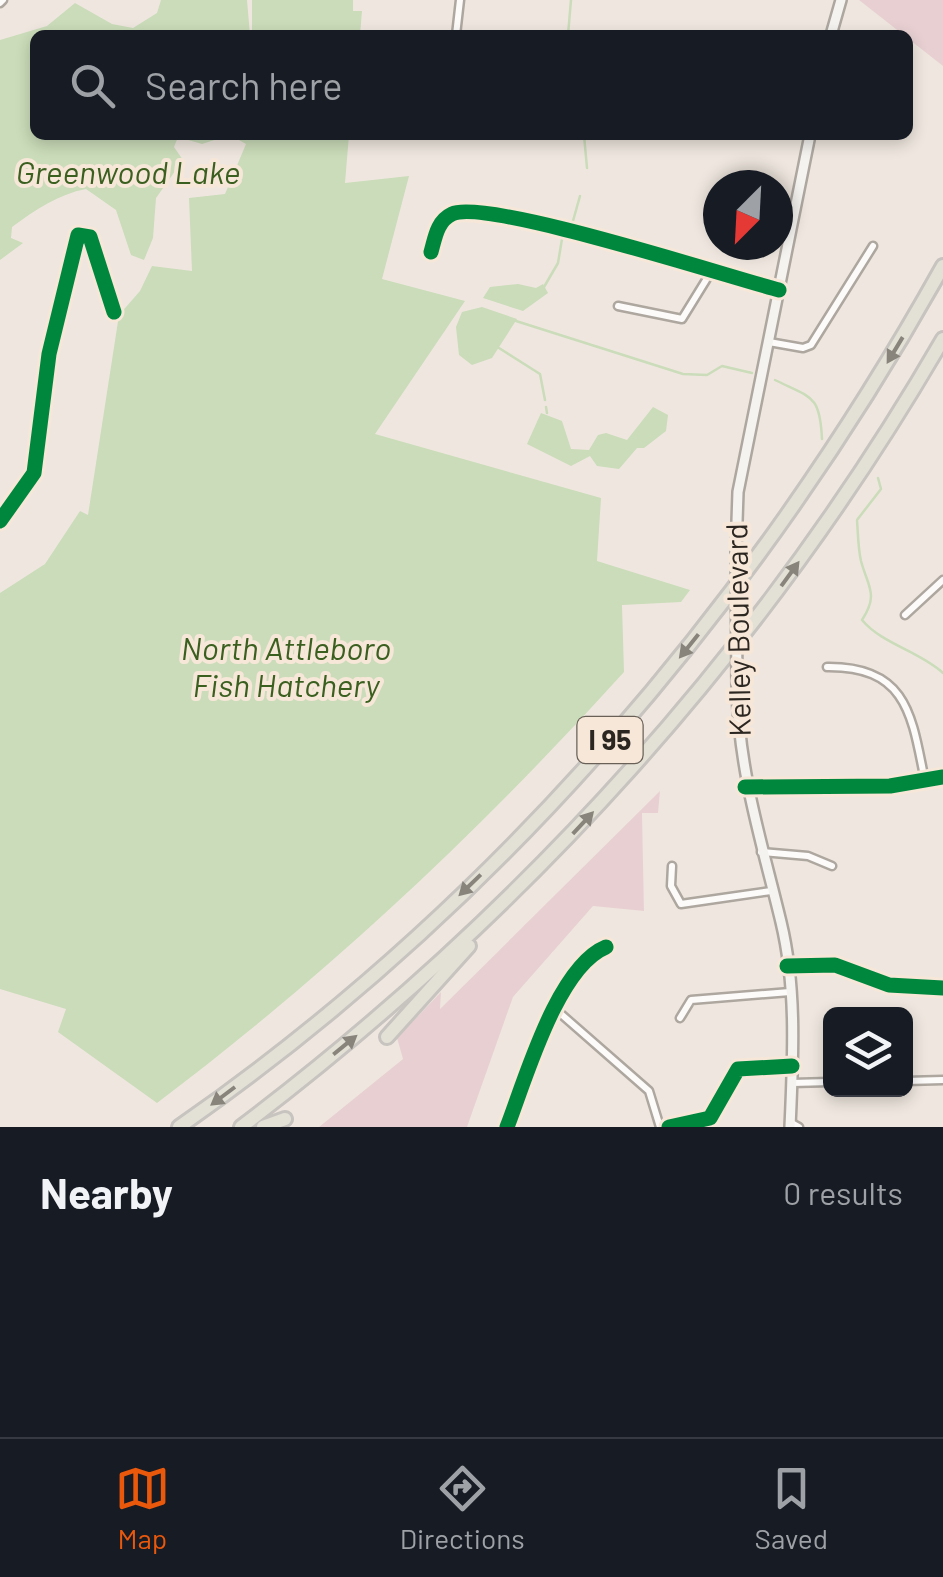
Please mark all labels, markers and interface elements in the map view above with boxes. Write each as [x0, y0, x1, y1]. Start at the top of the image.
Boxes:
search box [30, 30, 913, 140]
icon: search [65, 58, 120, 113]
text: Search here [145, 62, 343, 108]
water label: Greenwood Lake [16, 152, 240, 190]
north arrow [703, 170, 793, 260]
one-way arrow [887, 336, 904, 364]
street label: Kelley Boulevard [717, 523, 757, 737]
one-way arrow [780, 561, 800, 587]
water label: North Attleboro Fish Hatchery [181, 628, 391, 703]
one-way arrow [679, 632, 700, 658]
road number: I 95 [578, 717, 642, 763]
one-way arrow [571, 812, 594, 836]
one-way arrow [459, 873, 483, 897]
map controls [823, 1007, 913, 1097]
button: layers [823, 1007, 913, 1097]
one-way arrow [333, 1035, 358, 1056]
one-way arrow [210, 1085, 236, 1105]
text: Nearby [40, 1167, 173, 1217]
text: 0 results [783, 1173, 903, 1211]
tab: Map [115, 1461, 170, 1555]
tab: Directions [400, 1461, 525, 1555]
tab: Saved [755, 1461, 828, 1555]

